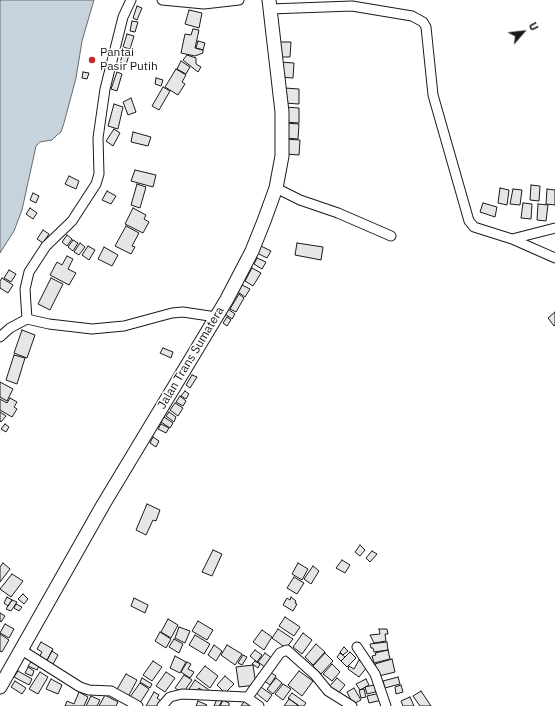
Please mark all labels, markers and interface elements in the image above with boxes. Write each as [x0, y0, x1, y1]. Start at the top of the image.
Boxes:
north arrow [503, 12, 543, 52]
text: U [526, 20, 542, 33]
place label: Pantai Pasir Putih [100, 46, 158, 74]
marker: Pantai Pasir Putih [87, 55, 97, 65]
street label: Jalan Trans Sumatera [155, 304, 227, 412]

